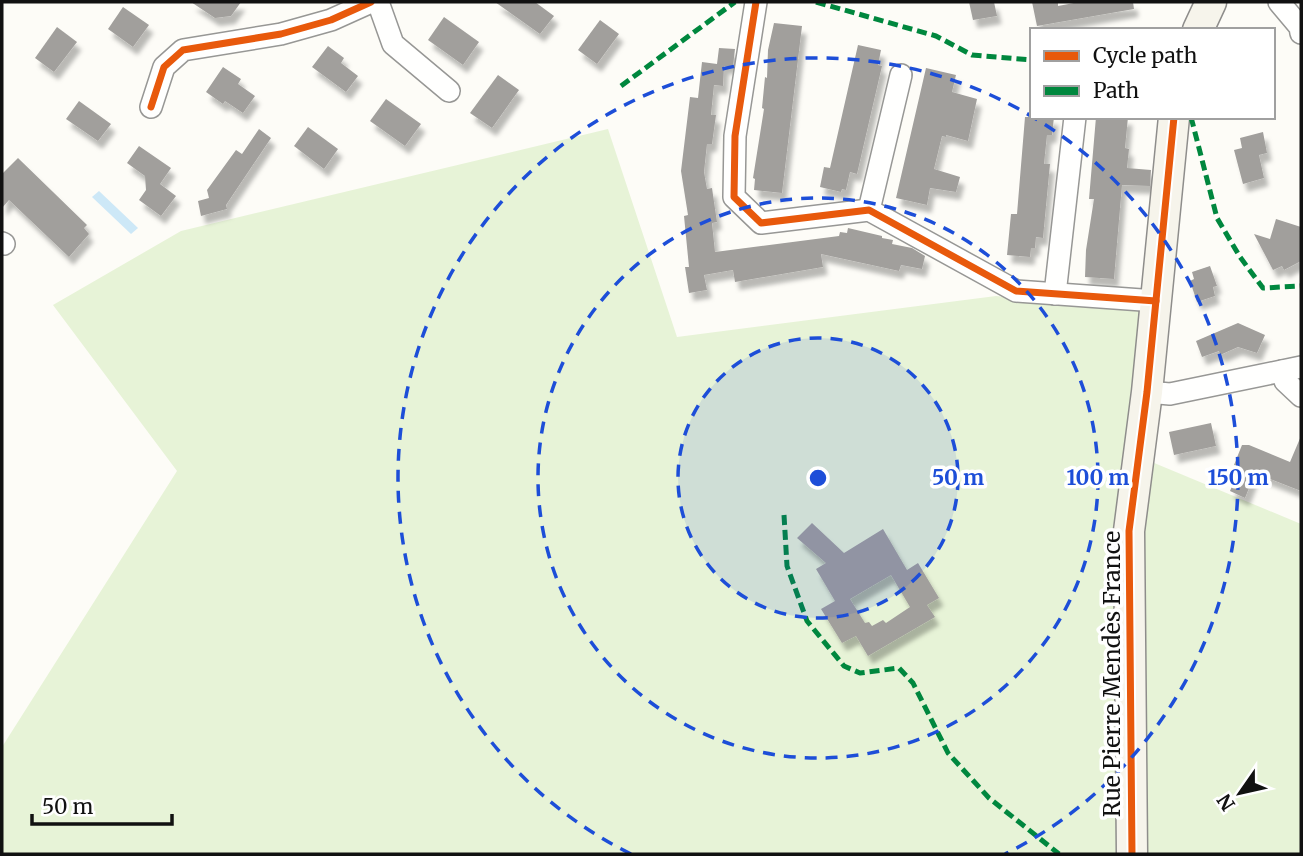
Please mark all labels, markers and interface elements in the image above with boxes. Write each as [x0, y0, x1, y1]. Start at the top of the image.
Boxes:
legend [1030, 28, 1275, 119]
text: Cycle path [1093, 42, 1197, 69]
text: Path [1093, 77, 1139, 104]
text: 50 m [932, 464, 984, 491]
text: 100 m [1067, 464, 1129, 491]
text: 150 m [1207, 464, 1269, 491]
centre of rings [806, 466, 830, 490]
street label: Rue Pierre Mendès France [1097, 531, 1126, 817]
north arrow [1205, 758, 1275, 828]
scale bar [32, 782, 172, 826]
text: N [1212, 790, 1240, 815]
text: 50 m [42, 793, 93, 820]

